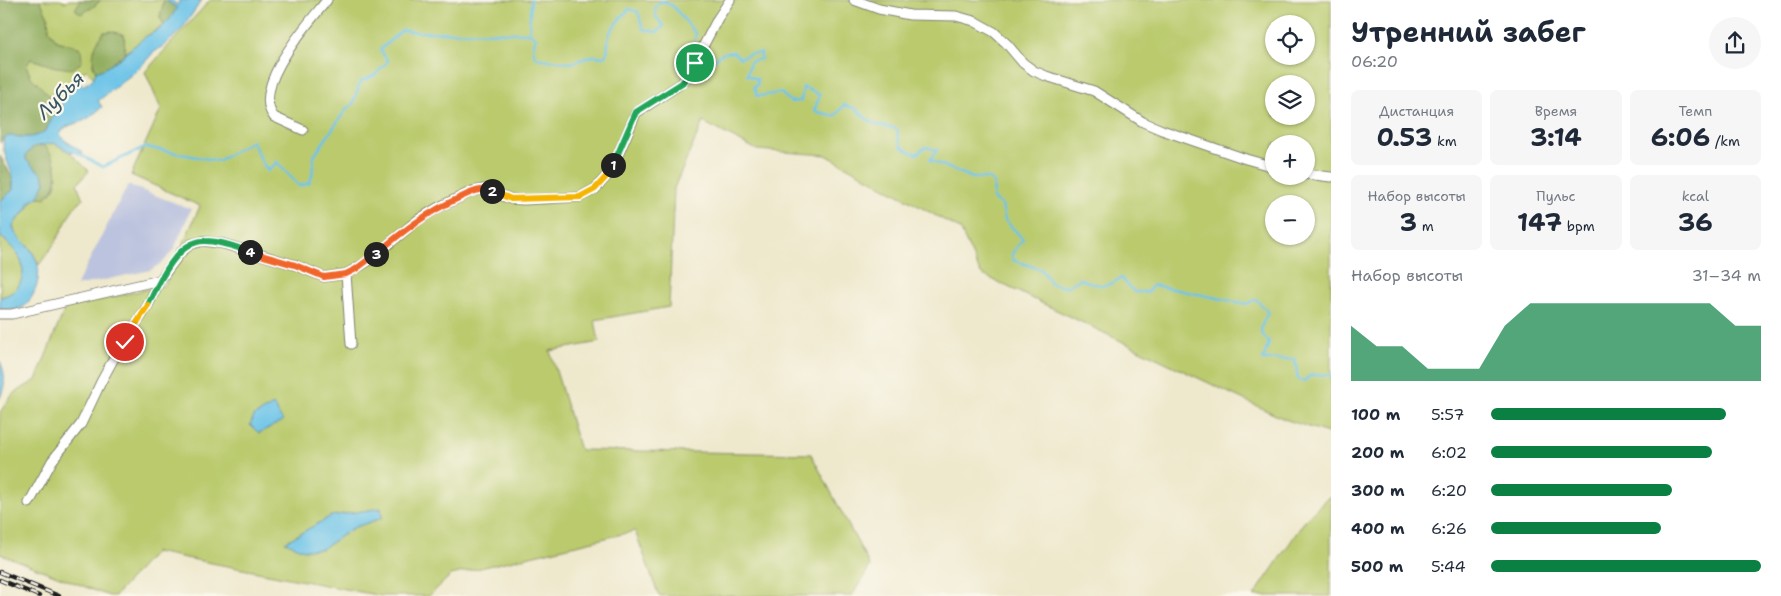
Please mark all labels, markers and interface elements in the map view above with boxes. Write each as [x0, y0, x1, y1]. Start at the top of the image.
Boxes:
text: Утренний забег [1351, 13, 1586, 51]
map controls [1265, 15, 1315, 245]
button: locate [1265, 15, 1315, 65]
button: share [1709, 17, 1761, 69]
pin [674, 42, 716, 84]
icon: arrive [681, 49, 709, 77]
text: 06:20 [1351, 51, 1398, 72]
water label: Лубья [30, 65, 90, 125]
button: layers [1265, 75, 1315, 125]
text: Дистанция [1379, 102, 1454, 120]
text: Время [1535, 102, 1577, 120]
text: Темп [1678, 102, 1712, 120]
text: 0.53 [1376, 120, 1432, 154]
text: 3:14 [1530, 120, 1582, 154]
text: 6:06 [1651, 120, 1710, 154]
text: km [1432, 132, 1457, 150]
text: /km [1710, 132, 1740, 150]
button: + [1265, 135, 1315, 185]
pin: 1 [600, 152, 626, 178]
text: 1 [610, 156, 617, 174]
pin: 2 [480, 178, 504, 204]
text: 2 [488, 182, 497, 200]
text: Набор высоты [1368, 187, 1466, 205]
text: Пульс [1536, 187, 1576, 205]
text: kcal [1682, 187, 1709, 205]
button: − [1265, 195, 1315, 245]
text: 3 [1399, 205, 1417, 239]
text: 147 [1517, 205, 1562, 239]
text: 36 [1678, 205, 1713, 239]
text: m [1417, 217, 1434, 235]
text: bpm [1562, 217, 1595, 235]
pin: 4 [238, 240, 262, 264]
pin: 3 [364, 242, 388, 266]
text: 4 [246, 243, 255, 261]
text: 3 [372, 245, 381, 263]
text: Набор высоты [1351, 265, 1463, 286]
text: 31–34 m [1692, 265, 1761, 286]
pin [104, 321, 146, 363]
icon: check [111, 328, 139, 356]
text: 100 m [1351, 404, 1400, 425]
text: 5:57 [1431, 404, 1464, 425]
text: 200 m [1351, 442, 1404, 463]
text: 6:02 [1431, 442, 1467, 463]
text: 300 m [1351, 480, 1405, 501]
text: 6:20 [1431, 480, 1467, 501]
text: 400 m [1351, 518, 1405, 539]
text: 6:26 [1431, 518, 1467, 539]
text: 500 m [1351, 556, 1403, 577]
text: 5:44 [1431, 556, 1466, 577]

